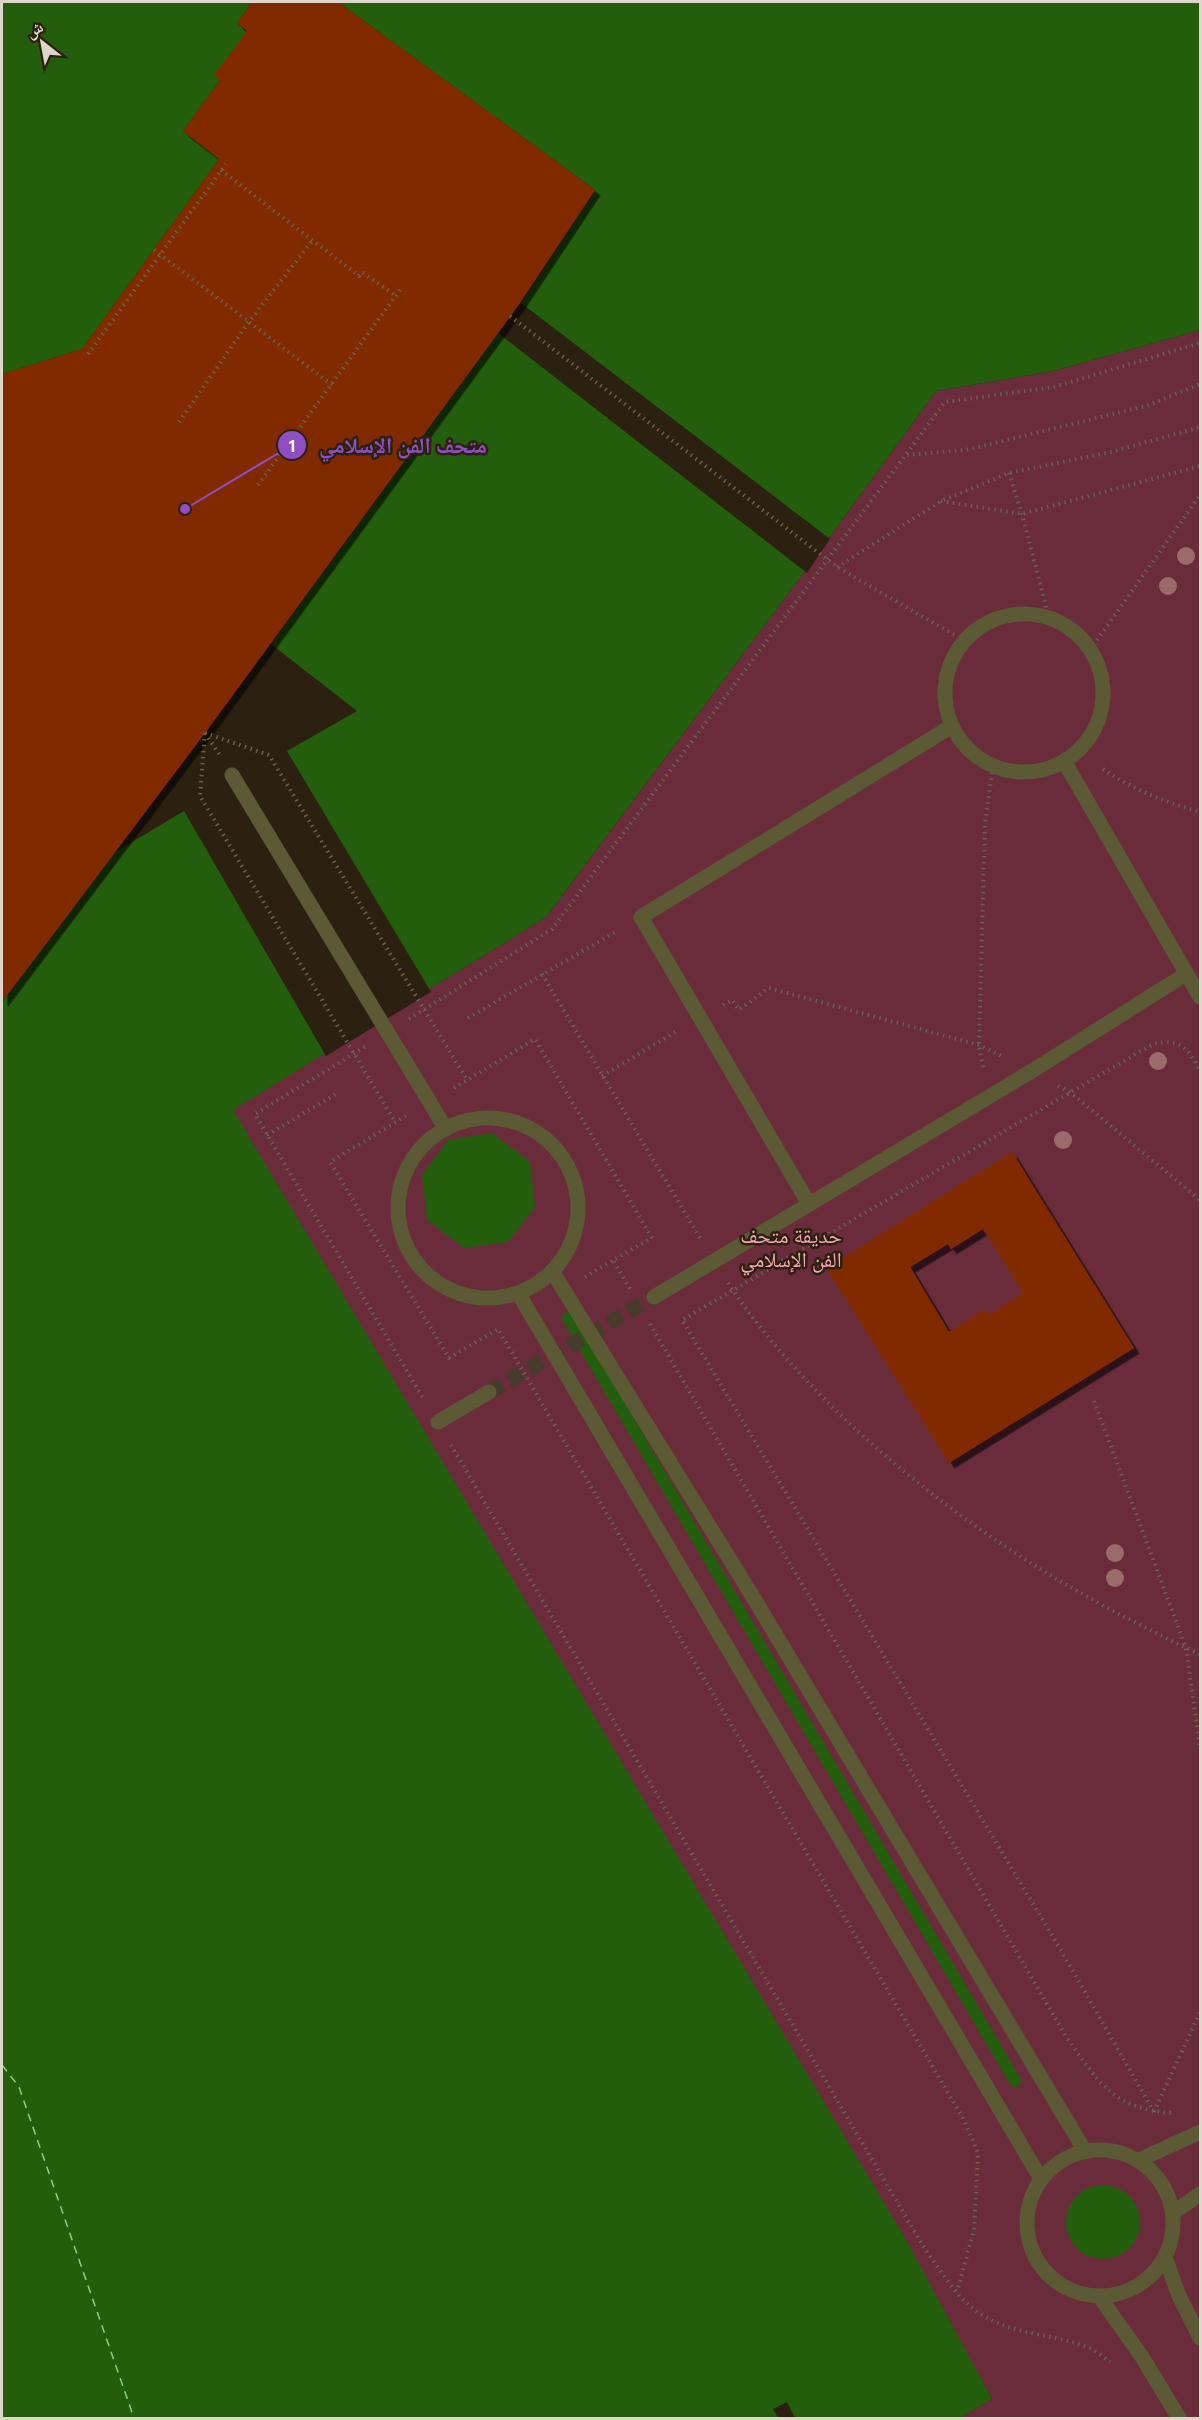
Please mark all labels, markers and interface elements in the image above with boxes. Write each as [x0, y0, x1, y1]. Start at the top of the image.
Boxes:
north arrow [12, 12, 72, 72]
text: ش [22, 17, 47, 42]
callout: متحف الفن الإسلامي [277, 425, 499, 465]
text: متحف الفن الإسلامي [319, 432, 487, 462]
text: 1 [288, 435, 296, 457]
park label: حديقة متحف الفن الإسلامي [740, 1223, 842, 1276]

